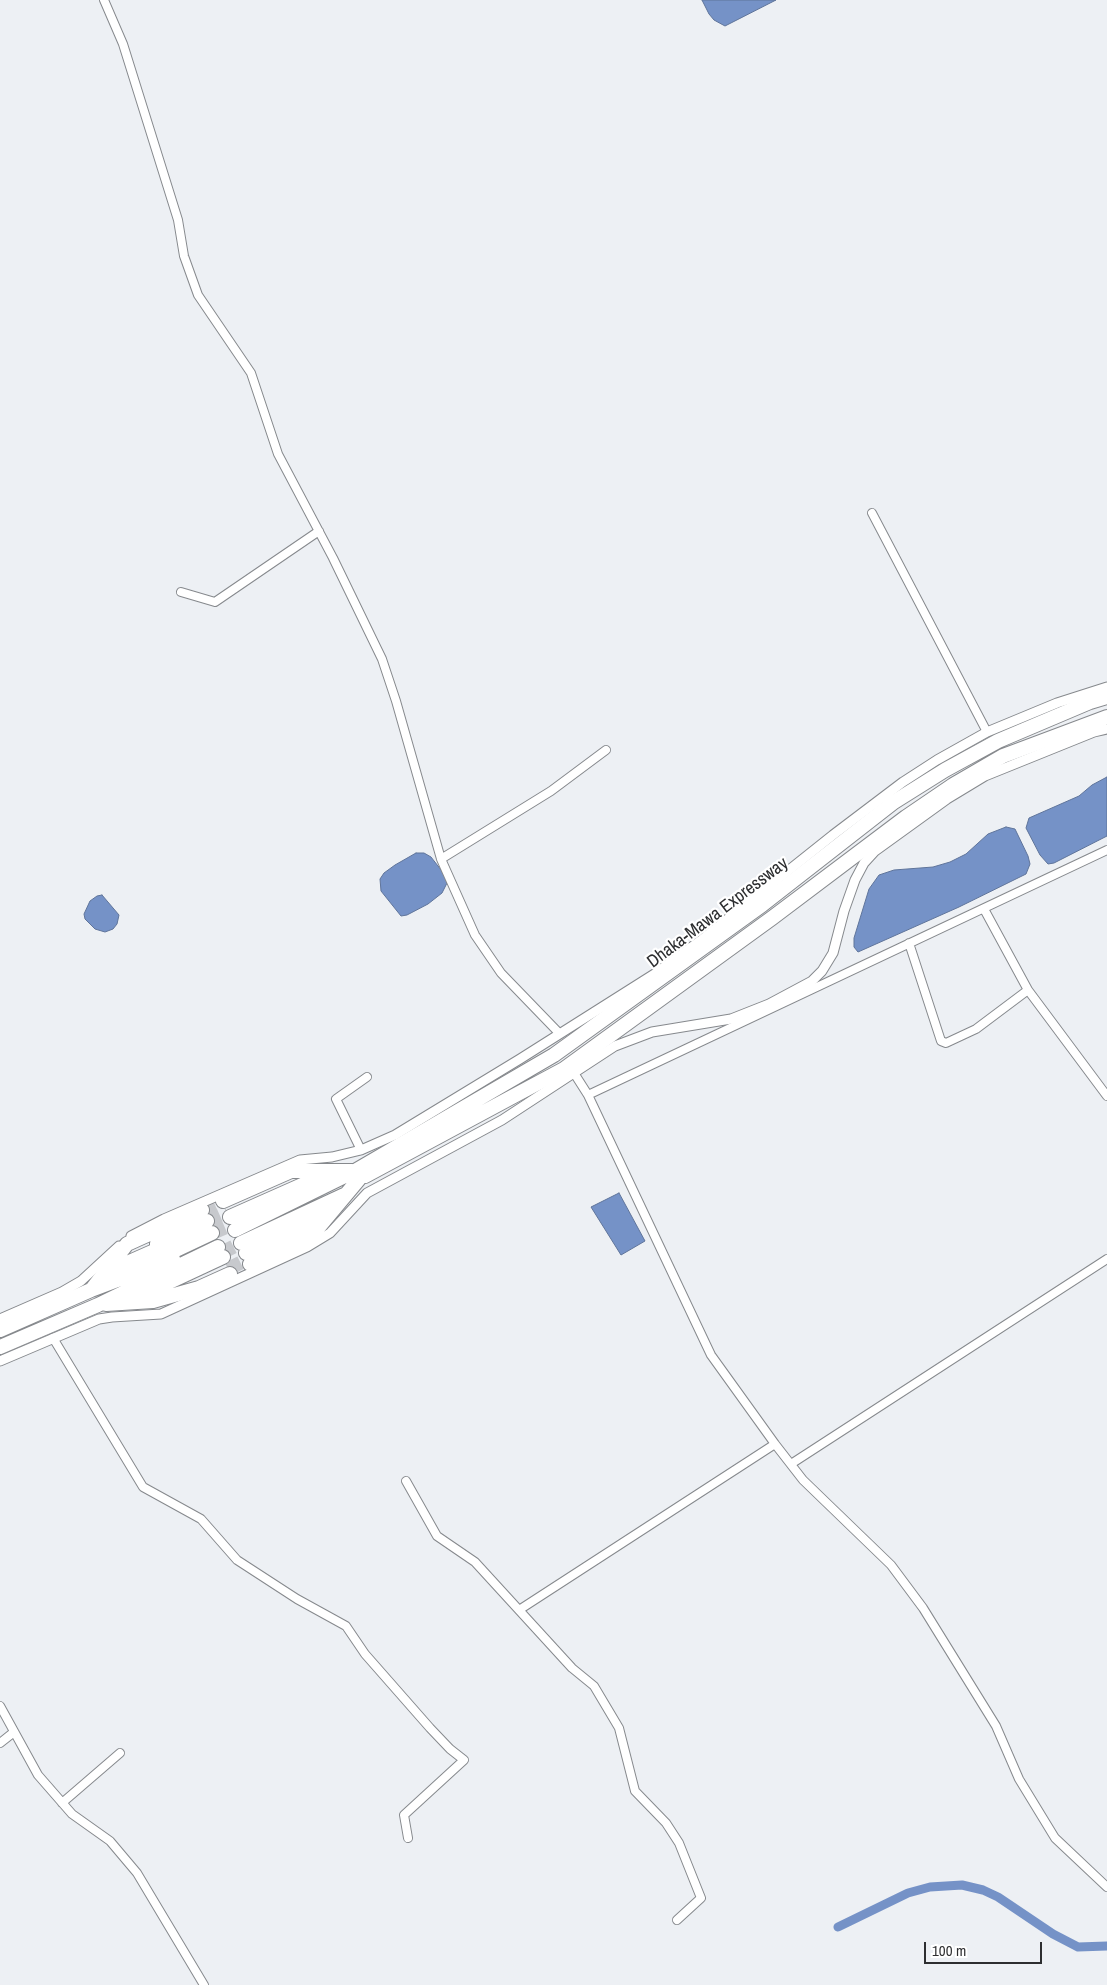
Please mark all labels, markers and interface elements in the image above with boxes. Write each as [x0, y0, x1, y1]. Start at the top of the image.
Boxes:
street label: Dhaka-Mawa Expressway [643, 853, 793, 973]
scale bar [927, 1932, 1044, 1964]
text: 100 m [932, 1940, 966, 1961]

